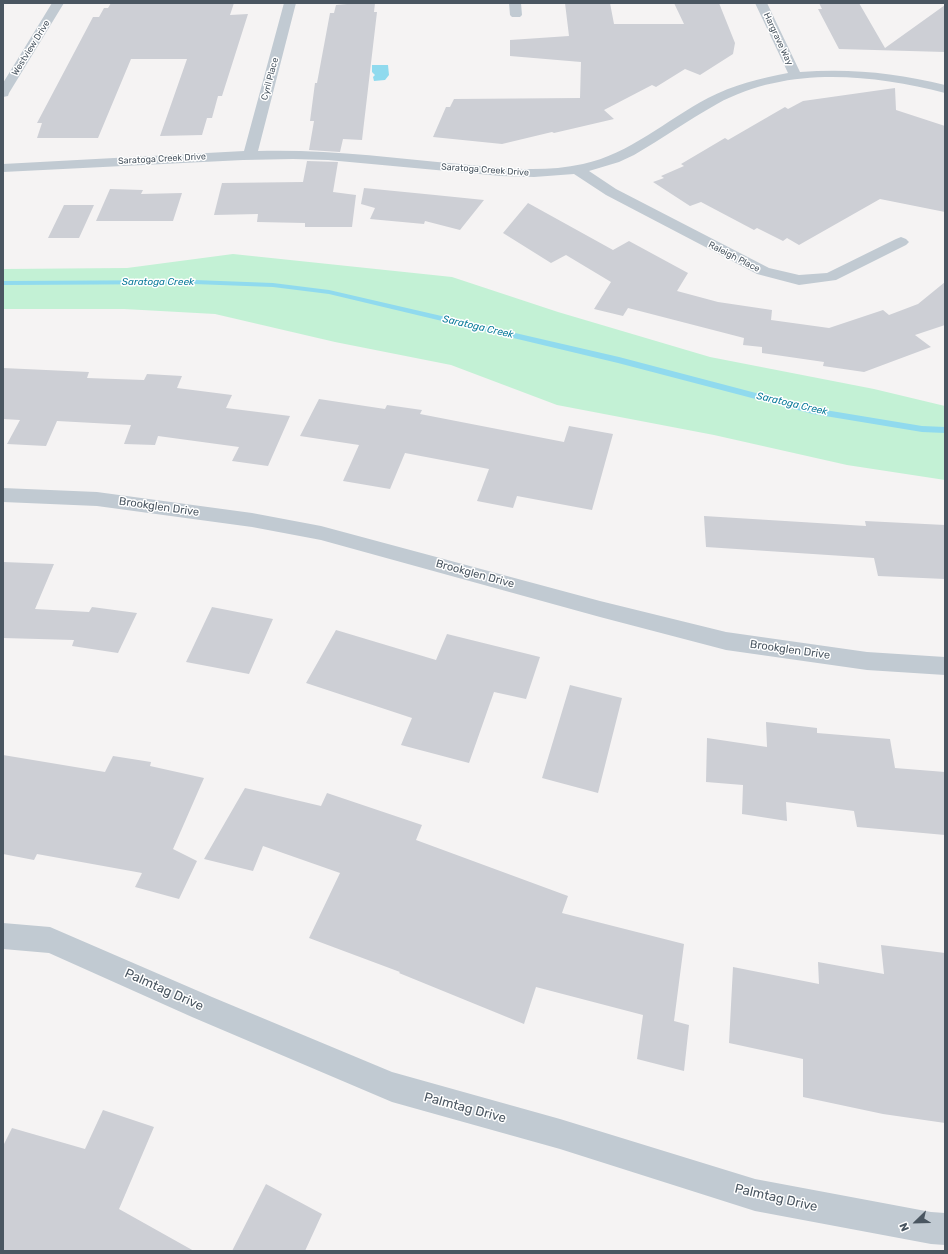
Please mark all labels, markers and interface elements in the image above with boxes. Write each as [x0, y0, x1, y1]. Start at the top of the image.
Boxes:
street label: Hargrave Way [761, 11, 795, 67]
street label: Westview Drive [10, 18, 52, 78]
street label: Cyril Place [259, 56, 281, 102]
street label: Saratoga Creek Drive [118, 151, 206, 167]
street label: Saratoga Creek Drive [441, 162, 529, 178]
street label: Raleigh Place [706, 239, 762, 275]
water label: Saratoga Creek [122, 276, 194, 288]
water label: Saratoga Creek [441, 313, 515, 341]
water label: Saratoga Creek [755, 390, 829, 418]
street label: Brookglen Drive [118, 495, 200, 519]
street label: Brookglen Drive [434, 557, 516, 591]
street label: Brookglen Drive [749, 638, 831, 662]
street label: Palmtag Drive [122, 966, 206, 1014]
street label: Palmtag Drive [422, 1090, 508, 1126]
street label: Palmtag Drive [733, 1181, 819, 1215]
north arrow [896, 1202, 936, 1242]
text: N [897, 1221, 912, 1233]

